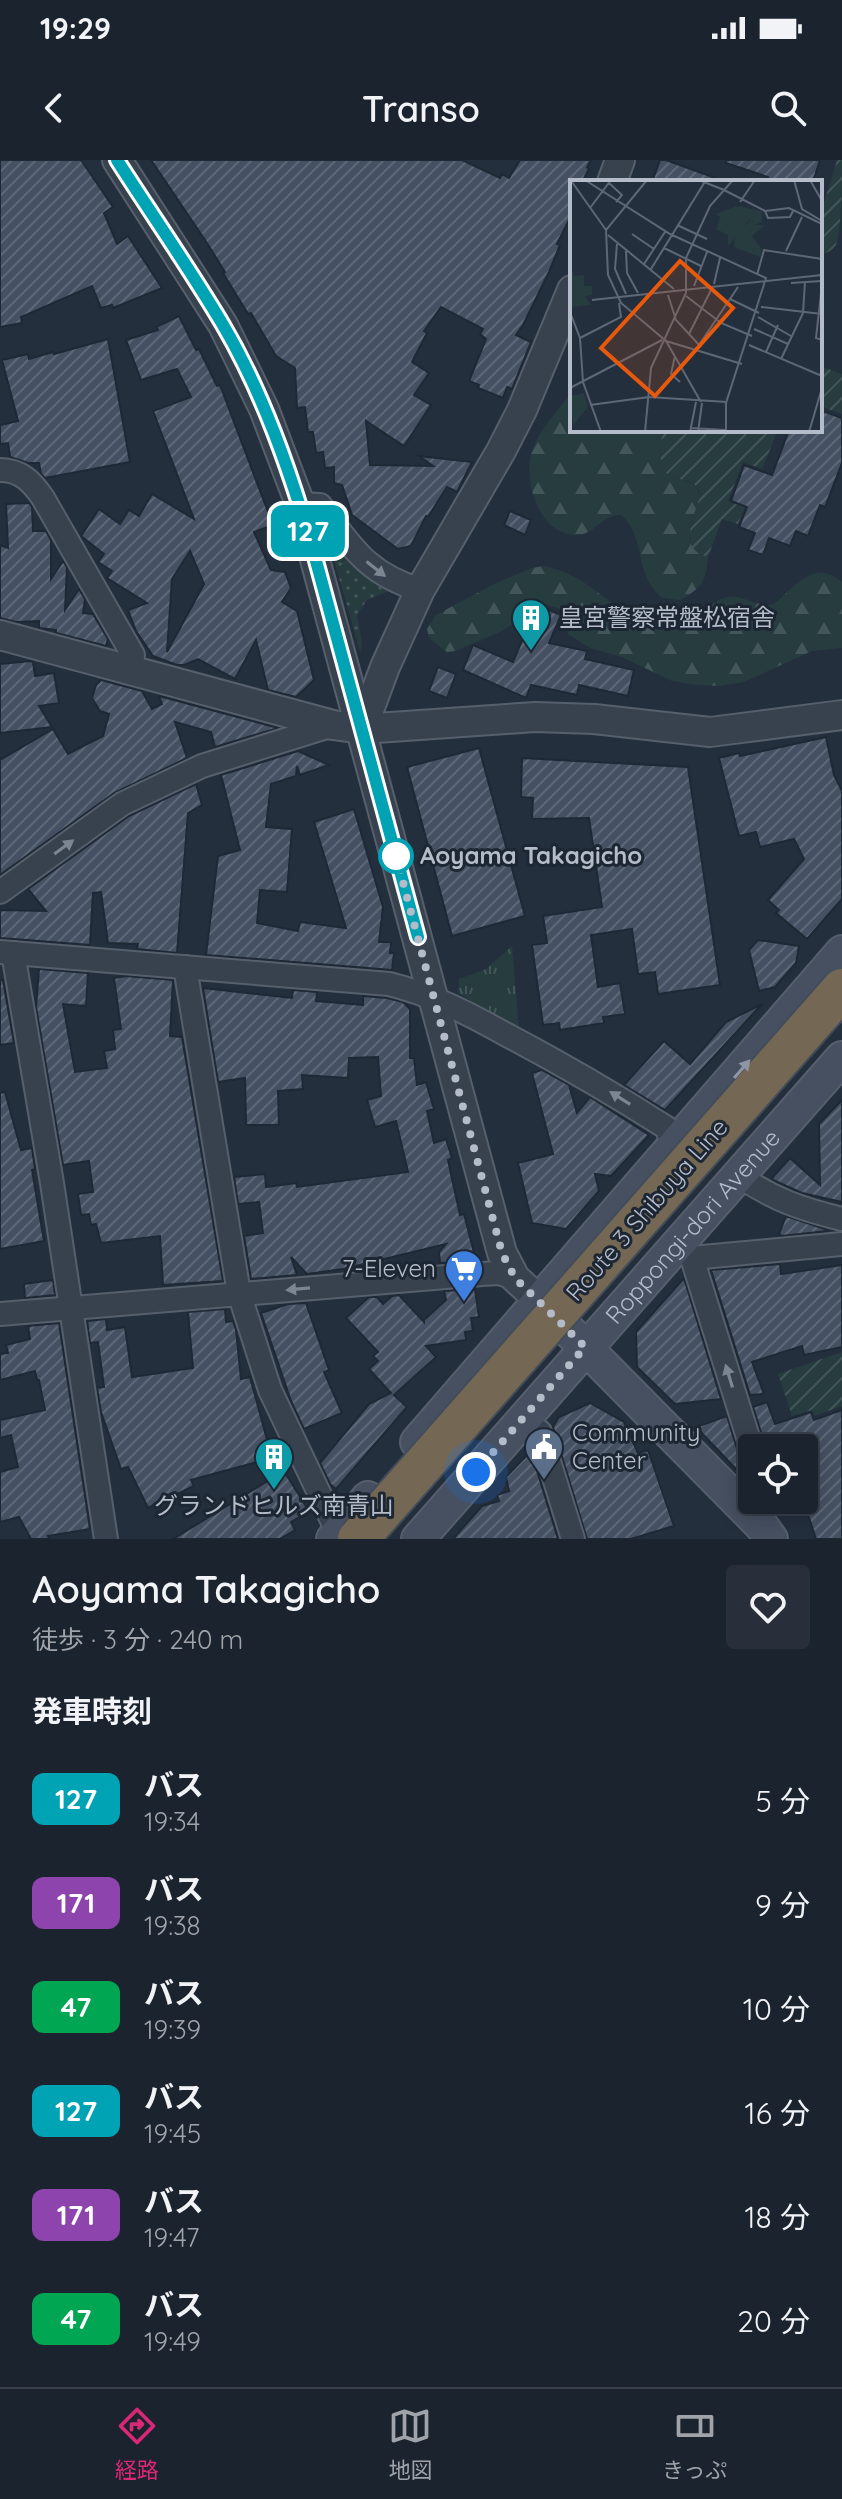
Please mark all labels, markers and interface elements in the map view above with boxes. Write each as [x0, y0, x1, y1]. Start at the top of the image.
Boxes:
text: 19:29 [40, 9, 111, 47]
icon: back [32, 86, 76, 130]
text: Transo [362, 86, 480, 131]
icon: search [766, 86, 810, 130]
inset map [570, 180, 822, 432]
line badge: 127 [262, 505, 354, 557]
text: 127 [287, 513, 329, 548]
one-way arrow [366, 560, 386, 577]
building icon: 皇宮警察常盤松宿舎 [510, 597, 552, 652]
place label: 皇宮警察常盤松宿舎 [559, 602, 775, 632]
marker: Aoyama Takagicho [379, 839, 413, 873]
one-way arrow [53, 840, 74, 855]
place label: Aoyama Takagicho [420, 840, 642, 870]
one-way arrow [733, 1059, 750, 1079]
one-way arrow [609, 1092, 631, 1106]
street label: Route 3 Shibuya Line [559, 1112, 734, 1307]
street label: Roppongi-dori Avenue [599, 1123, 786, 1330]
supermarket icon: 7-Eleven [443, 1248, 485, 1303]
place label: 7-Eleven [342, 1253, 436, 1283]
one-way arrow [285, 1283, 310, 1296]
one-way arrow [722, 1364, 734, 1388]
place label: Community Center [572, 1417, 700, 1475]
public building icon: Community Center [523, 1426, 565, 1481]
map controls [738, 1434, 818, 1514]
button: locate [738, 1434, 818, 1514]
building icon: グランドヒルズ南青山 [253, 1436, 295, 1491]
your location [456, 1452, 496, 1492]
place label: グランドヒルズ南青山 [154, 1490, 394, 1520]
text: Aoyama Takagicho [32, 1565, 381, 1613]
button: heart [726, 1565, 810, 1649]
text: 徒歩 · 3 分 · 240 m [32, 1623, 243, 1656]
text: 発車時刻 [32, 1692, 152, 1730]
text: バス [144, 1766, 204, 1804]
text: 127 [55, 1781, 97, 1816]
text: 5 分 [755, 1782, 810, 1820]
text: 19:34 [144, 1805, 200, 1838]
text: バス [144, 1870, 204, 1908]
text: 171 [57, 1885, 95, 1920]
text: 9 分 [755, 1886, 810, 1924]
text: 19:38 [144, 1909, 201, 1942]
text: バス [144, 1974, 204, 2012]
text: 47 [61, 1989, 92, 2024]
text: 10 分 [743, 1990, 810, 2028]
text: 19:39 [144, 2013, 201, 2046]
text: バス [144, 2078, 204, 2116]
text: 127 [55, 2093, 97, 2128]
text: 16 分 [745, 2094, 810, 2132]
text: 19:45 [144, 2117, 201, 2150]
text: バス [144, 2182, 204, 2220]
text: 171 [57, 2197, 95, 2232]
text: 18 分 [745, 2198, 810, 2236]
text: 19:47 [144, 2221, 199, 2254]
text: バス [144, 2286, 204, 2324]
text: 47 [61, 2301, 92, 2336]
text: 20 分 [737, 2302, 810, 2340]
text: 19:49 [144, 2325, 201, 2358]
tab: 経路 [115, 2404, 159, 2484]
tab: 地図 [388, 2404, 432, 2484]
tab: きっぷ [662, 2404, 727, 2484]

